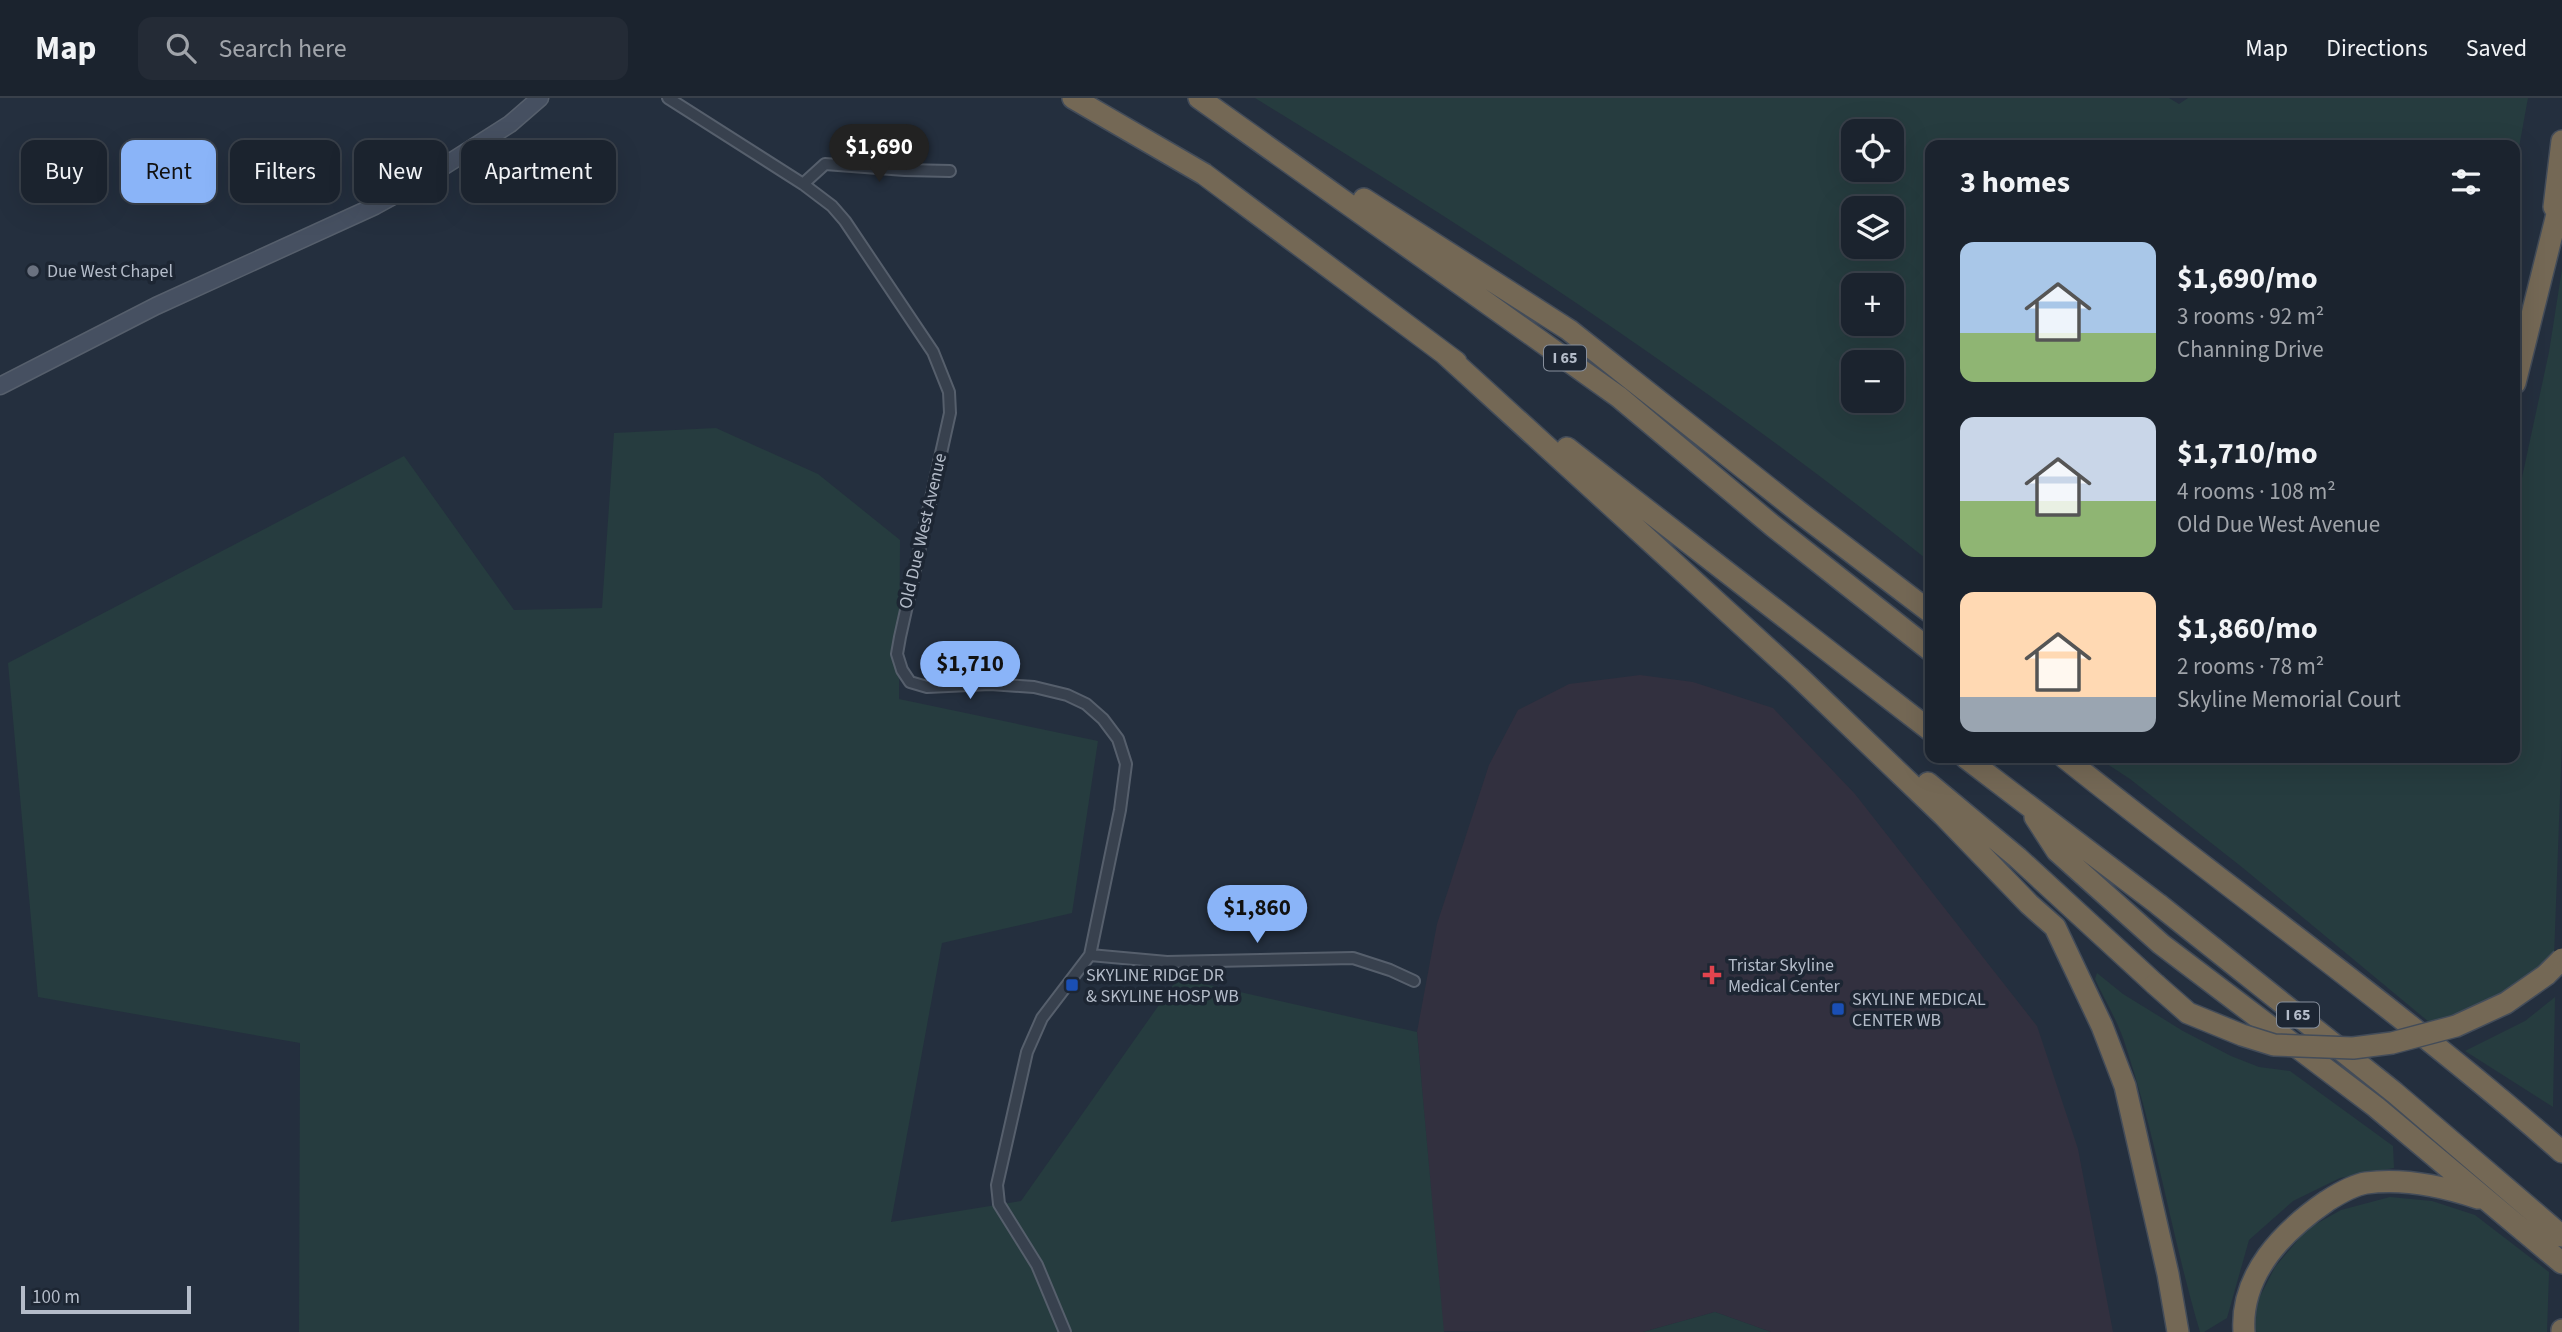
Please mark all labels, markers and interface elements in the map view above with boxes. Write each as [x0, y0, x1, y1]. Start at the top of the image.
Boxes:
search box [138, 17, 628, 80]
text: Map [35, 25, 96, 72]
icon: search [162, 29, 200, 67]
text: Search here [218, 30, 347, 67]
text: Map [2245, 31, 2288, 66]
text: Directions [2326, 31, 2428, 66]
text: Saved [2466, 31, 2527, 66]
map controls [1841, 119, 1904, 413]
button: locate [1841, 119, 1904, 182]
pin: $1,690 [822, 125, 936, 184]
text: $1,690 [845, 130, 913, 163]
chip: Buy [21, 140, 107, 203]
chip: Rent [121, 140, 216, 203]
chip: Filters [230, 140, 340, 203]
chip: New [354, 140, 447, 203]
chip: Apartment [461, 140, 616, 203]
text: 3 homes [1960, 161, 2070, 204]
icon: filters [2447, 163, 2485, 201]
button: layers [1841, 196, 1904, 259]
text: $1,690/mo [2177, 257, 2318, 300]
place label: Due West Chapel [47, 259, 173, 284]
marker: Due West Chapel [25, 263, 41, 279]
icon: home [2016, 270, 2100, 354]
button: + [1841, 273, 1904, 336]
text: 3 rooms · 92 m² [2177, 300, 2324, 333]
text: Channing Drive [2177, 333, 2324, 366]
road number: I 65 [1544, 346, 1586, 370]
button: − [1841, 350, 1904, 413]
text: $1,710/mo [2177, 432, 2318, 475]
icon: home [2016, 445, 2100, 529]
street label: Old Due West Avenue [893, 451, 953, 611]
text: 4 rooms · 108 m² [2177, 475, 2336, 508]
text: Old Due West Avenue [2177, 508, 2380, 541]
text: $1,860/mo [2177, 607, 2318, 650]
icon: home [2016, 620, 2100, 704]
pin: $1,710 [913, 642, 1027, 701]
text: $1,710 [936, 647, 1004, 680]
text: 2 rooms · 78 m² [2177, 650, 2324, 683]
text: Skyline Memorial Court [2177, 683, 2401, 716]
pin: $1,860 [1200, 886, 1314, 945]
text: $1,860 [1223, 891, 1291, 924]
place label: Tristar Skyline Medical Center [1728, 953, 1841, 999]
place label: SKYLINE RIDGE DR & SKYLINE HOSP WB [1086, 963, 1239, 1009]
marker: Tristar Skyline Medical Center [1702, 965, 1722, 985]
marker: SKYLINE RIDGE DR & SKYLINE HOSP WB [1064, 977, 1080, 993]
place label: SKYLINE MEDICAL CENTER WB [1852, 987, 1986, 1033]
marker: SKYLINE MEDICAL CENTER WB [1830, 1001, 1846, 1017]
road number: I 65 [2277, 1002, 2319, 1028]
scale bar [21, 1283, 191, 1315]
text: 100 m [32, 1284, 80, 1311]

